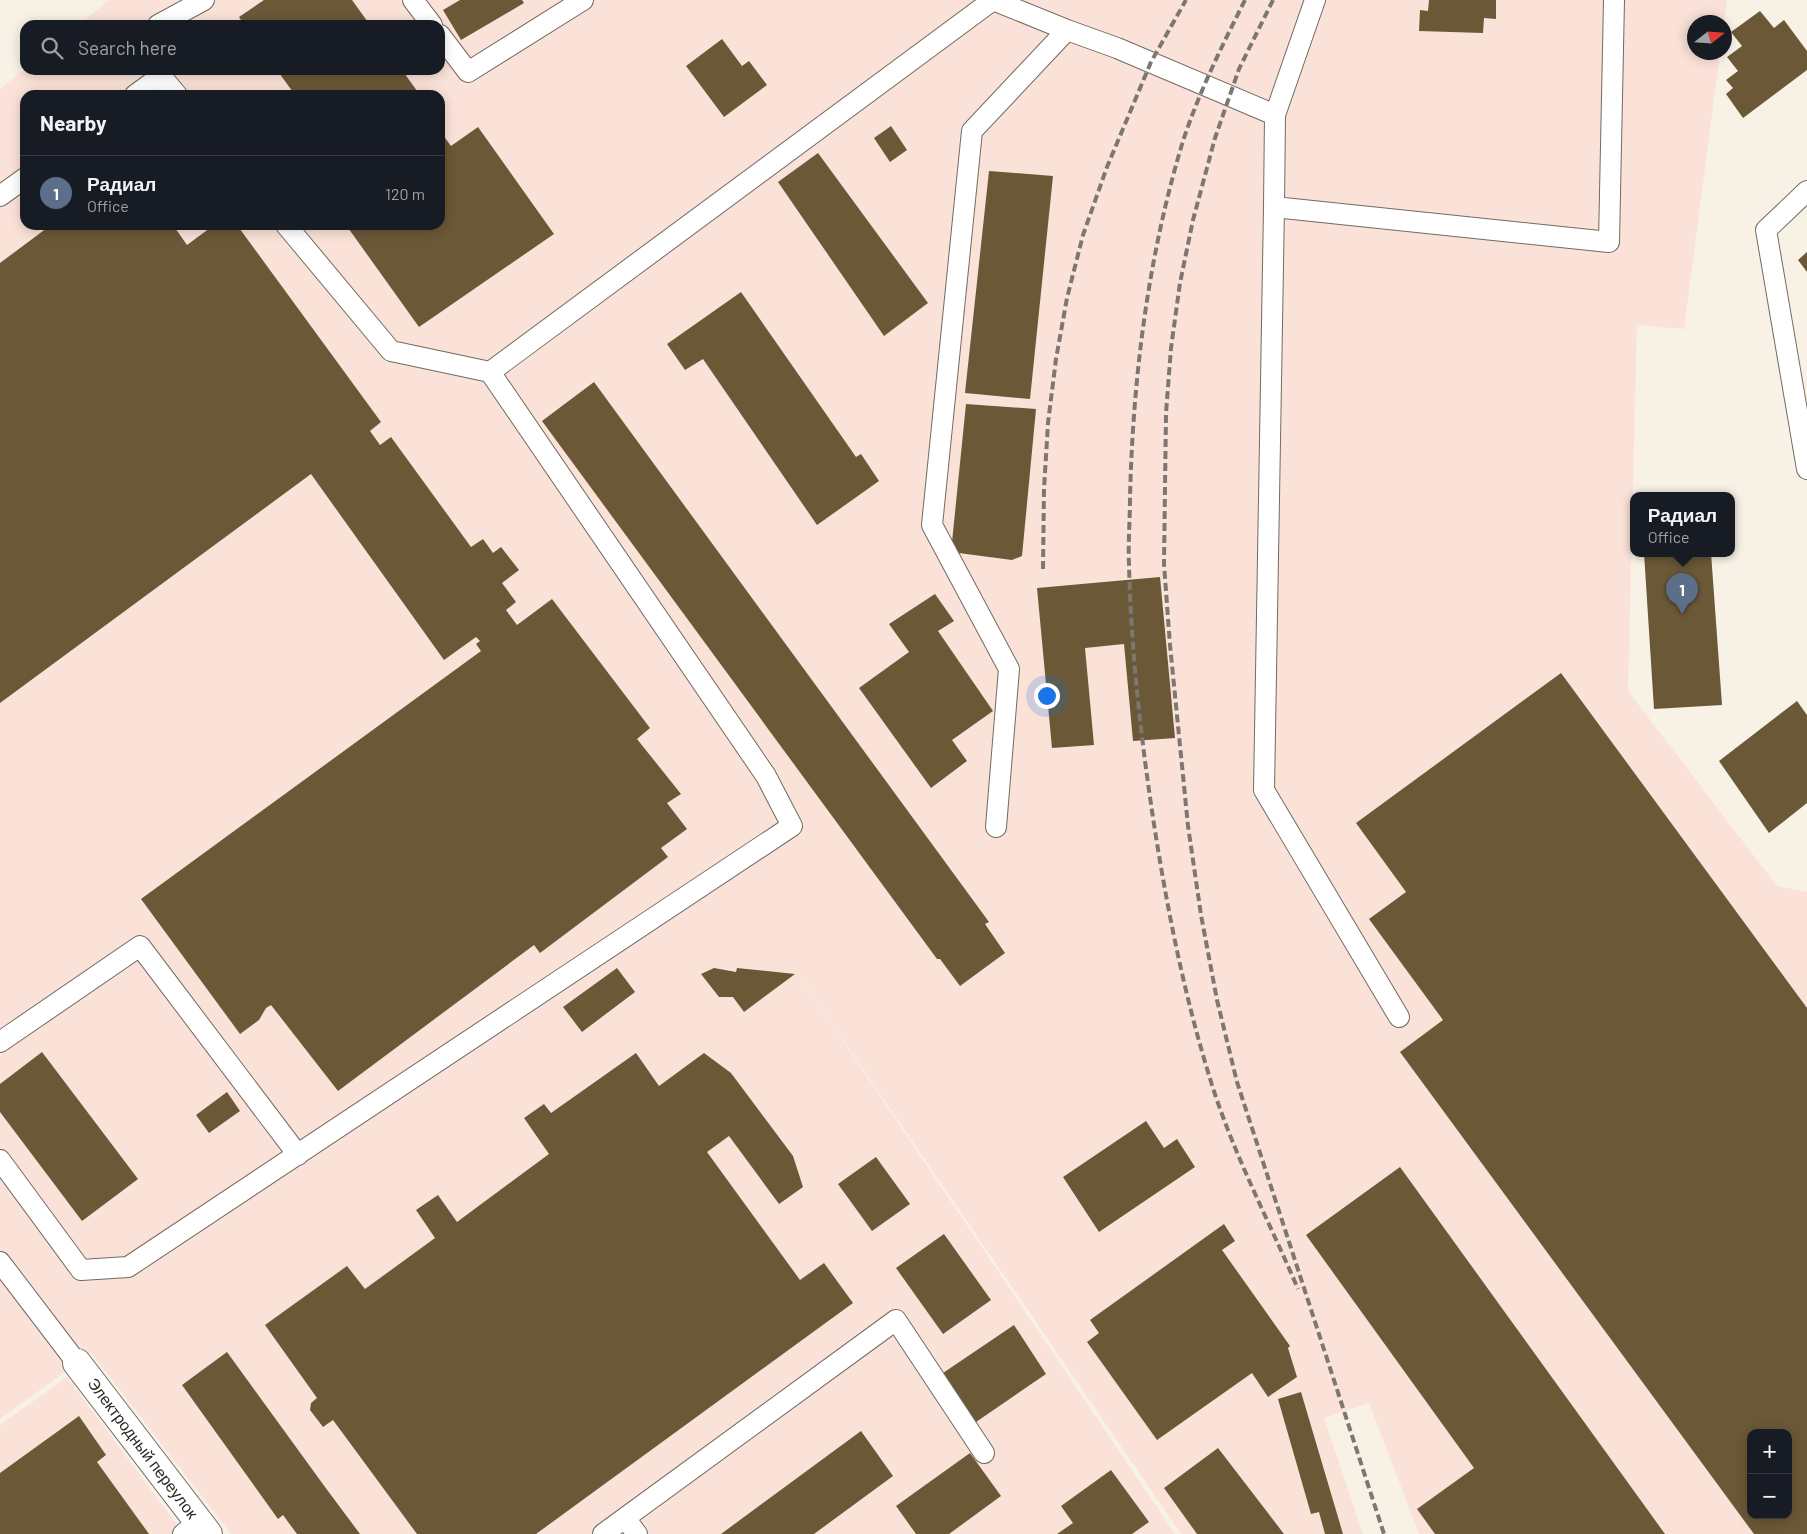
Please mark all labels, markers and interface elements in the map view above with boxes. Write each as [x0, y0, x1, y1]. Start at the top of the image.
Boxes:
north arrow [1687, 15, 1732, 60]
search box [20, 20, 445, 75]
icon: search [38, 34, 66, 62]
text: Search here [78, 36, 177, 59]
text: Nearby [40, 110, 106, 135]
text: Радиал [87, 172, 156, 195]
text: 1 [53, 184, 59, 203]
text: 120 m [385, 184, 425, 203]
text: Office [87, 196, 129, 215]
popup [1630, 492, 1735, 557]
text: Радиал [1648, 503, 1717, 526]
text: Office [1648, 527, 1690, 546]
pin: 1 [1666, 573, 1698, 614]
your location [1034, 683, 1060, 709]
street label: Электродный переулок [84, 1374, 203, 1523]
map controls [1747, 1429, 1792, 1519]
button: + [1747, 1429, 1792, 1474]
button: − [1747, 1474, 1792, 1519]

